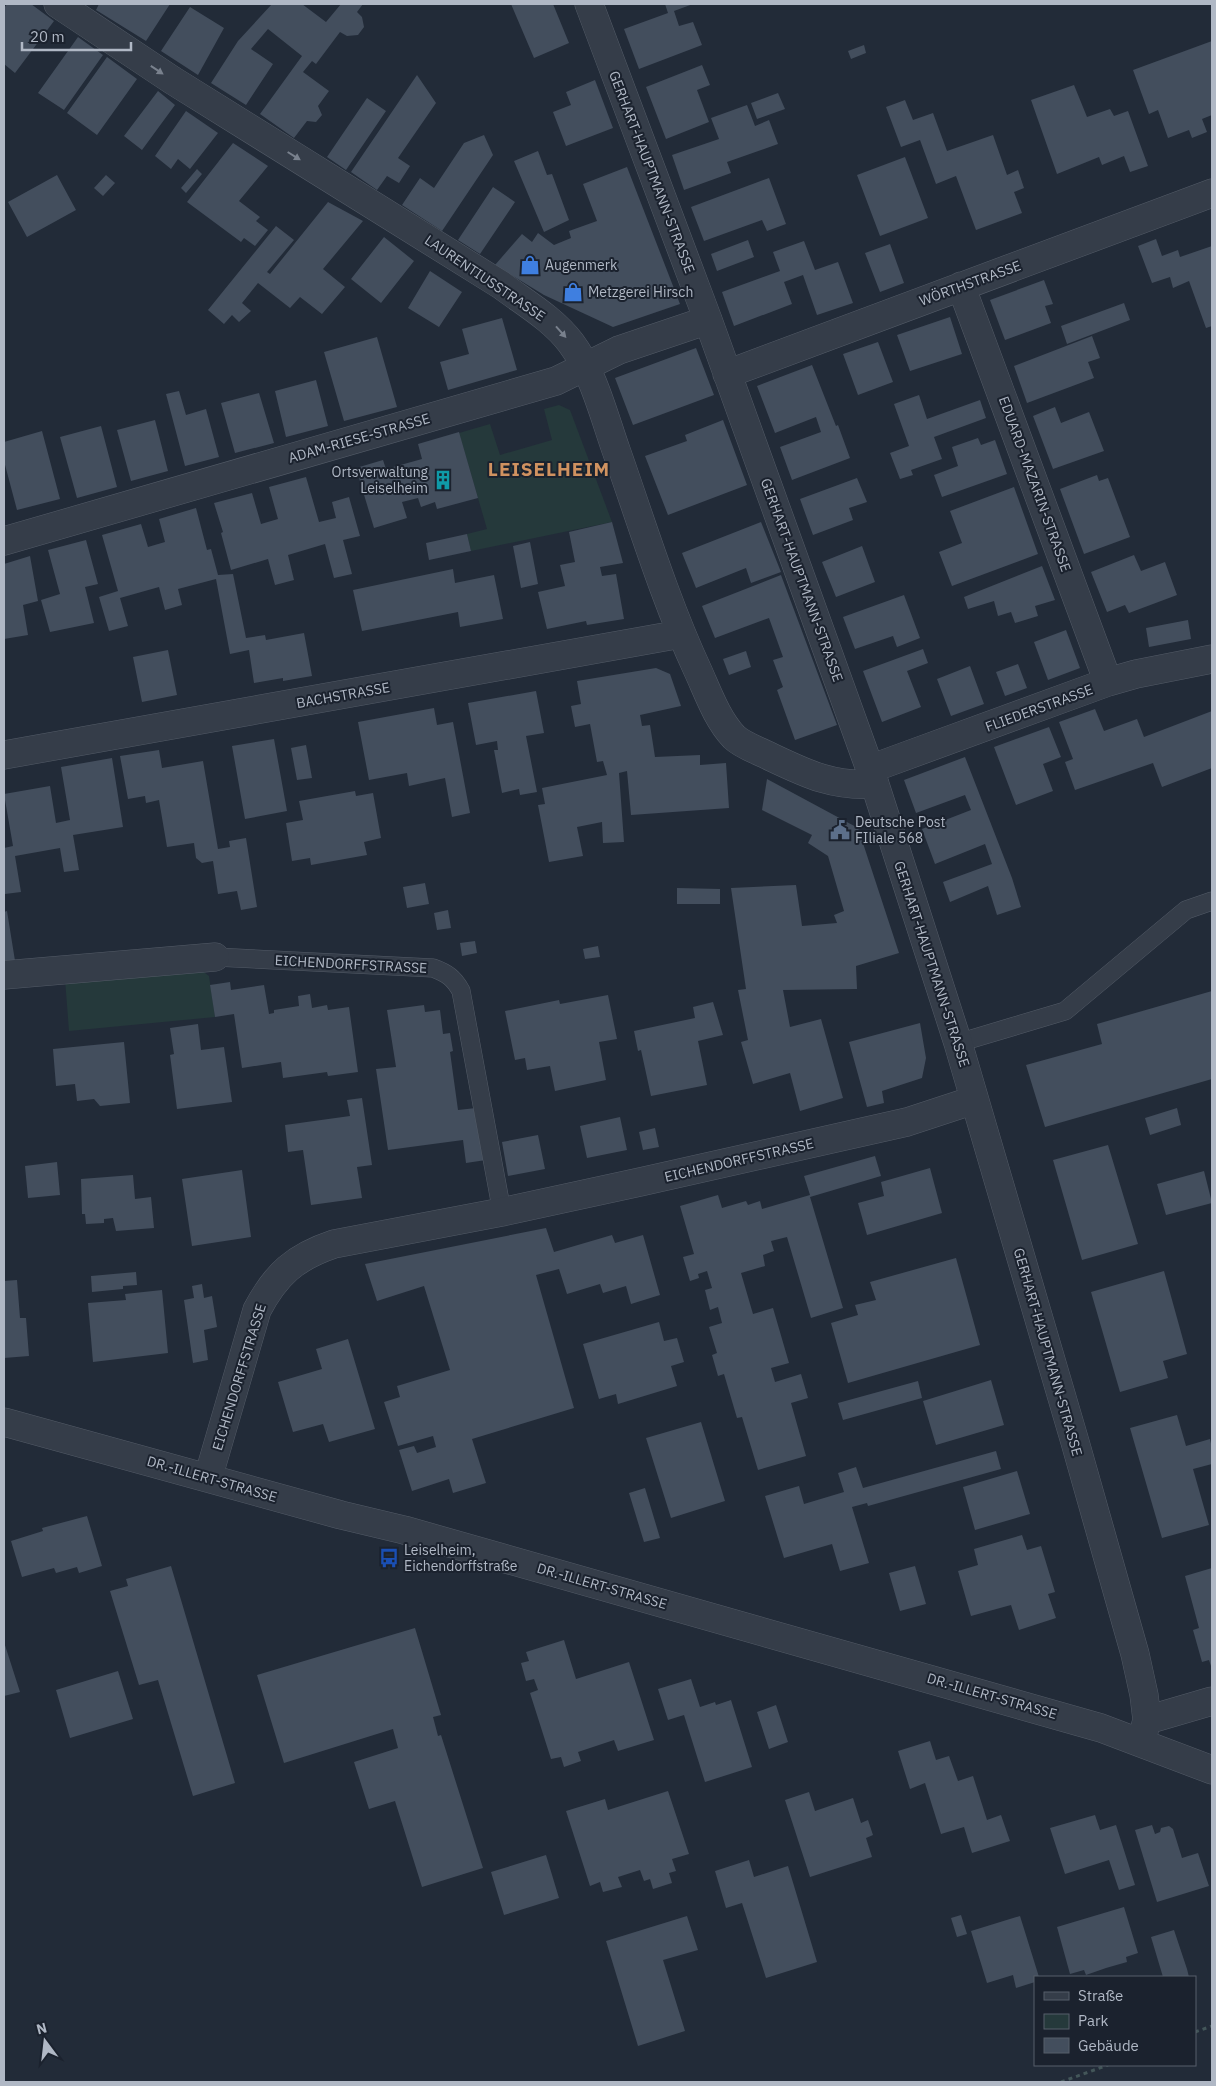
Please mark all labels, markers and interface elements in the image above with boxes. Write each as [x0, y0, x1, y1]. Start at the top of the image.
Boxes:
scale bar [22, 20, 131, 52]
text: 20 m [30, 27, 65, 46]
one-way arrow [150, 65, 164, 75]
street label: GERHART-HAUPTMANN-STRASSE [605, 68, 699, 276]
one-way arrow [288, 152, 301, 161]
street label: LAURENTIUSSTRASSE [421, 231, 549, 325]
shop icon: Augenmerk [519, 254, 541, 276]
place label: Augenmerk [545, 256, 618, 274]
street label: WÖRTHSTRASSE [917, 256, 1023, 310]
shop icon: Metzgerei Hirsch [562, 281, 584, 303]
place label: Metzgerei Hirsch [588, 283, 693, 301]
one-way arrow [555, 326, 567, 338]
street label: EDUARD-MAZARIN-STRASSE [995, 394, 1075, 574]
street label: ADAM-RIESE-STRASSE [286, 409, 432, 467]
district label: LEISELHEIM [488, 457, 610, 481]
place label: Ortsverwaltung Leiselheim [332, 463, 429, 497]
building icon: Ortsverwaltung Leiselheim [432, 469, 454, 491]
street label: GERHART-HAUPTMANN-STRASSE [757, 476, 847, 684]
street label: BACHSTRASSE [295, 678, 391, 712]
street label: FLIEDERSTRASSE [983, 680, 1095, 736]
place label: Deutsche Post FIliale 568 [855, 813, 946, 847]
public building icon: Deutsche Post FIliale 568 [829, 819, 851, 841]
street label: GERHART-HAUPTMANN-STRASSE [890, 859, 974, 1069]
street label: EICHENDORFFSTRASSE [274, 951, 428, 977]
street label: EICHENDORFFSTRASSE [663, 1134, 815, 1186]
street label: GERHART-HAUPTMANN-STRASSE [1010, 1246, 1086, 1458]
street label: EICHENDORFFSTRASSE [208, 1301, 270, 1453]
street label: DR.-ILLERT-STRASSE [145, 1452, 279, 1506]
place label: Leiselheim, Eichendorffstraße [404, 1541, 518, 1575]
bus stop icon: Leiselheim, Eichendorffstraße [378, 1547, 400, 1569]
street label: DR.-ILLERT-STRASSE [535, 1559, 669, 1613]
street label: DR.-ILLERT-STRASSE [925, 1669, 1059, 1723]
legend [1034, 1976, 1196, 2066]
text: Straße [1078, 1986, 1123, 2005]
text: Park [1078, 2011, 1108, 2030]
north arrow [20, 2016, 70, 2066]
text: N [34, 2018, 49, 2038]
text: Gebäude [1078, 2036, 1139, 2055]

